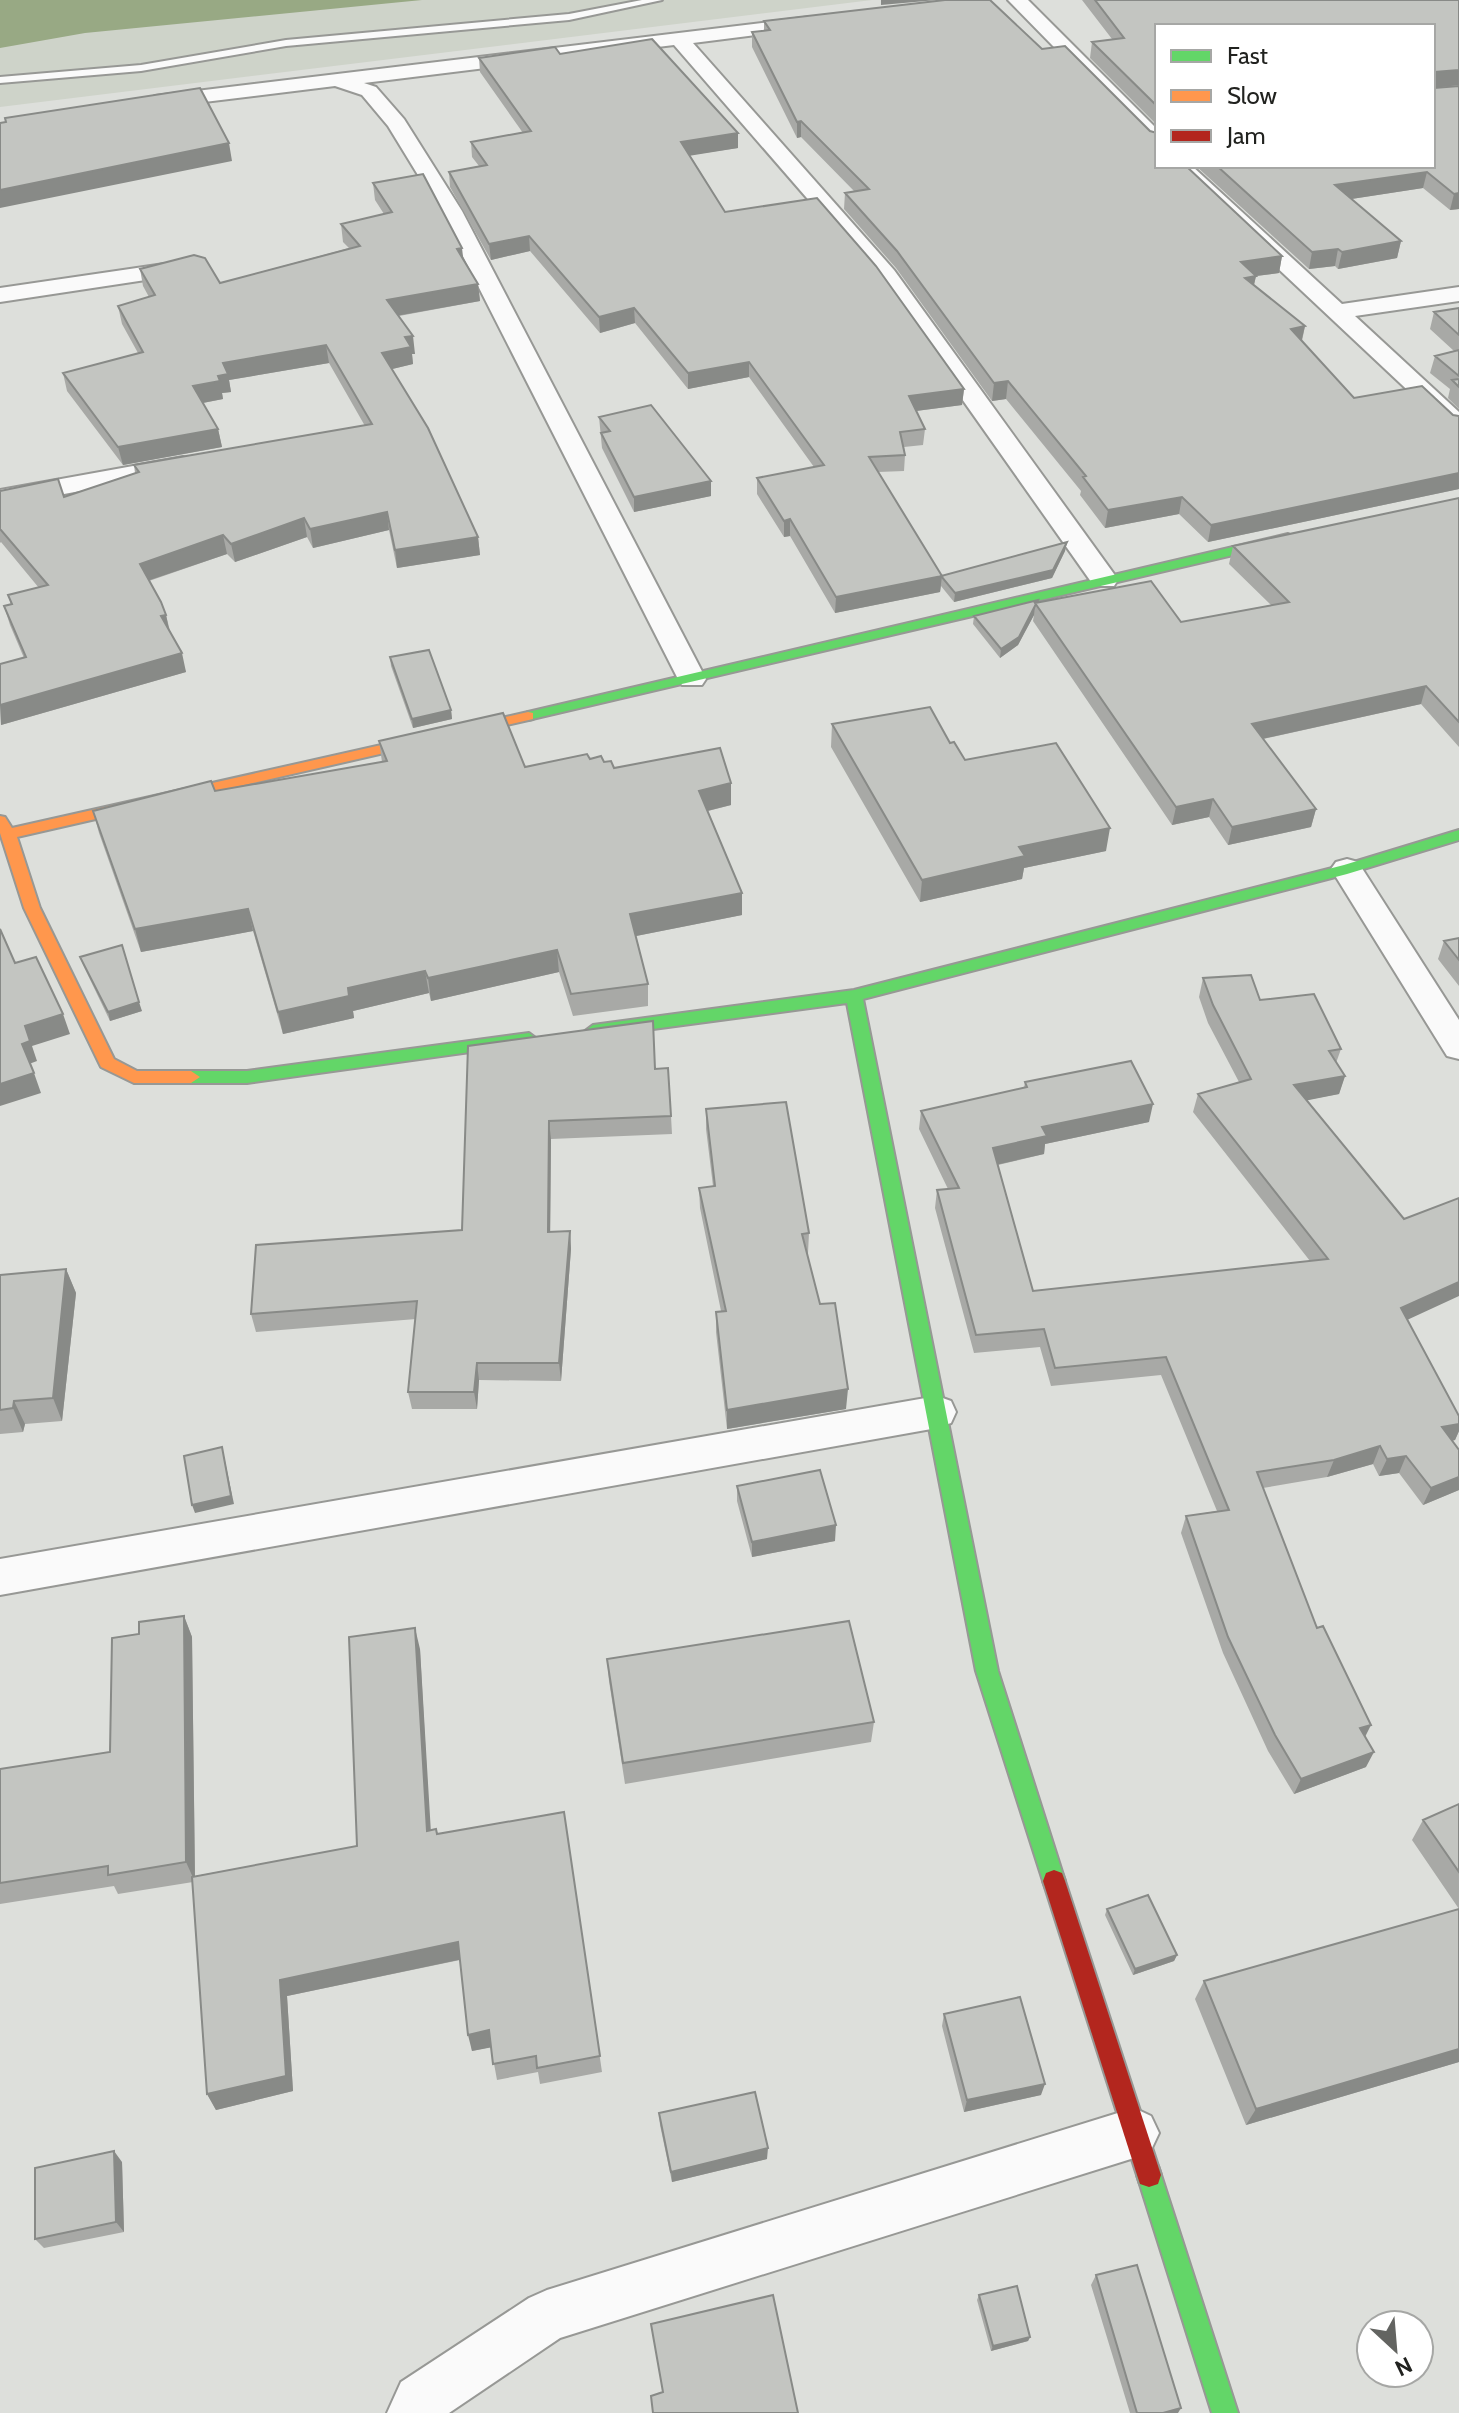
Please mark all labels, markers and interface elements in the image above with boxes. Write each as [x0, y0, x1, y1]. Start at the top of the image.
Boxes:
legend [1155, 24, 1435, 168]
text: Fast [1227, 41, 1268, 70]
text: Slow [1227, 81, 1277, 110]
text: Jam [1226, 121, 1265, 150]
north arrow [1355, 2309, 1435, 2389]
text: N [1391, 2351, 1416, 2382]

